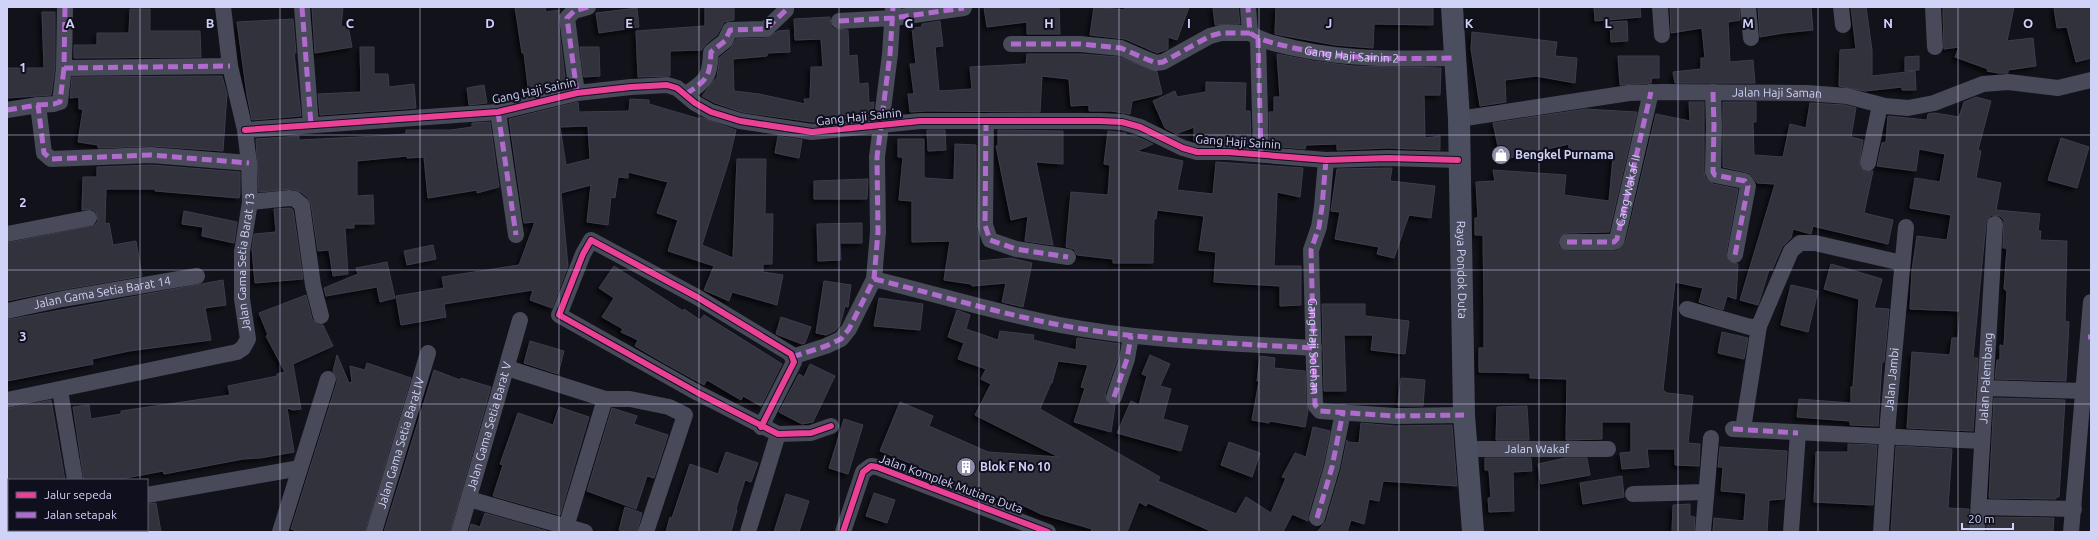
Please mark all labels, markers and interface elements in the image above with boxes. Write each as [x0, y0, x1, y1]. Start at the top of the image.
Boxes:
text: A [65, 16, 75, 30]
text: B [206, 16, 215, 30]
text: C [346, 16, 355, 30]
text: D [485, 16, 495, 30]
text: E [625, 16, 633, 30]
text: F [765, 16, 773, 30]
text: G [905, 16, 914, 30]
text: H [1044, 16, 1054, 30]
text: I [1187, 16, 1191, 30]
text: J [1326, 16, 1332, 30]
text: K [1465, 16, 1474, 30]
text: L [1604, 16, 1612, 30]
text: M [1742, 16, 1754, 30]
text: N [1883, 16, 1893, 30]
text: O [2023, 16, 2033, 30]
street label: Gang Haji Sainin 2 [1303, 43, 1399, 65]
text: 1 [19, 60, 27, 74]
street label: Gang Haji Sainin [491, 75, 577, 106]
street label: Jalan Haji Saman [1732, 85, 1823, 100]
street label: Gang Haji Sainin [816, 106, 902, 127]
street label: Gang Haji Sainin [1195, 132, 1281, 151]
shop icon: Bengkel Purnama [1490, 144, 1512, 166]
place label: Bengkel Purnama [1515, 148, 1614, 161]
street label: Gang Wakaf II [1613, 153, 1642, 228]
street label: Jalan Gama Setia Barat 13 [235, 193, 256, 332]
text: 2 [19, 195, 27, 209]
street label: Raya Pondok Duta [1455, 220, 1469, 319]
street label: Jalan Gama Setia Barat 14 [32, 274, 172, 311]
street label: Gang Haji Solehan [1306, 298, 1322, 395]
text: 3 [19, 329, 27, 343]
street label: Jalan Palembang [1976, 332, 1995, 424]
street label: Jalan Jambi [1882, 347, 1901, 412]
street label: Jalan Gama Setia Barat V [464, 360, 514, 492]
street label: Jalan Gama Setia Barat IV [374, 375, 426, 510]
street label: Jalan Wakaf [1505, 442, 1570, 455]
street label: Jalan Komplek Mutiara Duta [878, 451, 1025, 516]
building icon: Blok F No 10 [955, 456, 977, 478]
place label: Blok F No 10 [980, 460, 1051, 473]
legend [8, 479, 148, 531]
text: Jalur sepeda [44, 488, 112, 501]
scale bar [1962, 505, 2013, 531]
text: Jalan setapak [44, 508, 117, 521]
text: 20 m [1968, 512, 1995, 525]

